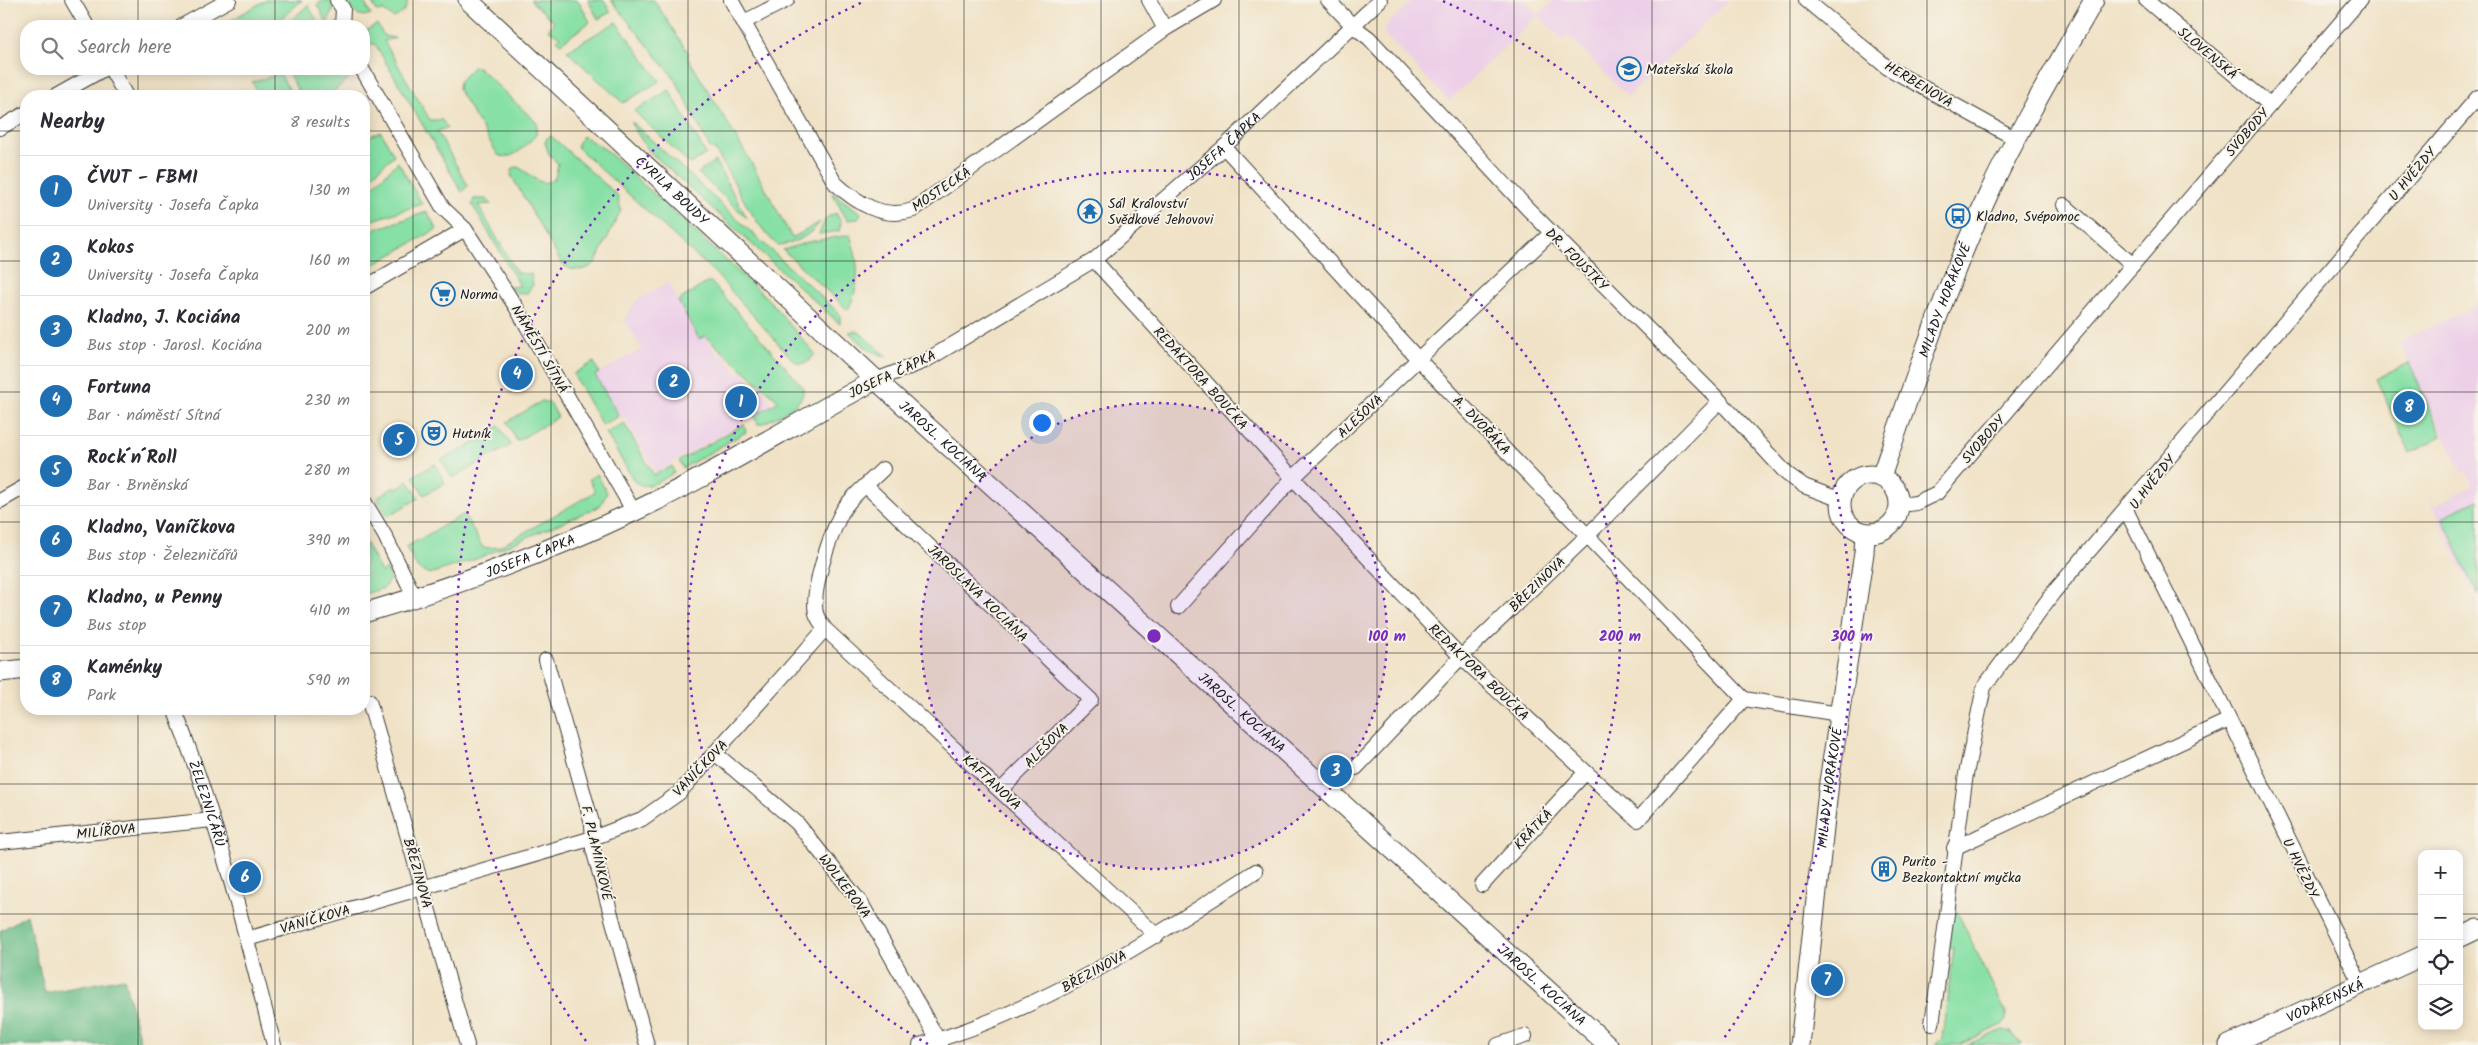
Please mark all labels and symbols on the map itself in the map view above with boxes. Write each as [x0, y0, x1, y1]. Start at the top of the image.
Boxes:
street label: SLOVENSKÁ [2172, 22, 2242, 86]
school or university icon: Mateřská škola [1616, 56, 1642, 82]
street label: HERBENOVA [1880, 56, 1957, 114]
place label: Mateřská škola [1646, 59, 1733, 81]
street label: SVOBODY [2220, 103, 2276, 162]
street label: JOSEFA ČAPKA [1182, 107, 1267, 187]
street label: U HVĚZDY [2384, 142, 2443, 207]
street label: CYRILA BOUDY [630, 151, 714, 232]
street label: MOSTECKÁ [907, 162, 976, 218]
place label: Sál Království Svědkové Jehovovi [1108, 193, 1214, 231]
temple icon: Sál Království Svědkové Jehovovi [1077, 198, 1103, 224]
bus stop icon: Kladno, Svépomoc [1945, 203, 1971, 229]
place label: Kladno, Svépomoc [1976, 206, 2080, 228]
street label: DR. FOUSTKY [1540, 223, 1614, 297]
street label: MILADY HORÁKOVÉ [1913, 239, 1978, 361]
supermarket icon: Norma [430, 281, 456, 307]
place label: Norma [460, 284, 498, 306]
street label: NÁMĚSTÍ SÍTNÁ [505, 301, 574, 398]
street label: REDAKTORA BOUČKA [1148, 322, 1253, 435]
street label: JOSEFA ČAPKA [845, 345, 940, 405]
pin: 4 [501, 355, 533, 393]
pin: 2 [658, 363, 690, 401]
pin: 1 [725, 383, 757, 421]
pin: 8 [2393, 388, 2425, 426]
street label: ALEŠOVA [1333, 389, 1389, 444]
street label: A. DVOŘÁKA [1447, 391, 1516, 461]
street label: JAROSL. KOCIÁNA [893, 396, 991, 487]
your location [1029, 410, 1055, 436]
street label: SVOBODY [1956, 410, 2012, 469]
theatre icon: Hutník [421, 420, 447, 446]
pin: 5 [383, 421, 415, 459]
place label: Hutník [452, 423, 491, 445]
street label: U HVĚZDY [2124, 450, 2182, 515]
street label: JOSEFA ČAPKA [483, 529, 579, 584]
street label: JAROSLAVA KOCIÁNA [922, 540, 1033, 648]
street label: BŘEZINOVA [1504, 552, 1571, 618]
street label: REDAKTORA BOUČKA [1423, 619, 1534, 727]
text: 100 m [1368, 625, 1406, 649]
text: 200 m [1599, 625, 1641, 649]
text: 300 m [1830, 625, 1873, 649]
centre of rings [1145, 627, 1163, 645]
street label: JAROSL. KOCIÁNA [1192, 667, 1290, 759]
street label: ALEŠOVA [1019, 718, 1074, 773]
street label: MILADY HORÁKOVÉ [1812, 725, 1849, 849]
street label: VANÍČKOVA [668, 735, 734, 802]
street label: KAFTANOVA [957, 749, 1026, 816]
pin: 3 [1320, 752, 1352, 790]
street label: ŽELEZNIČÁŘŮ [182, 757, 230, 850]
street label: F. PLAMÍNKOVÉ [574, 803, 618, 904]
street label: KRÁTKÁ [1509, 804, 1559, 855]
street label: MILÍŘOVA [75, 818, 137, 846]
street label: U HVĚZDY [2276, 835, 2325, 903]
street label: BŘEZINOVA [397, 836, 438, 911]
street label: WOLKEROVA [812, 849, 876, 924]
place label: Purito - Bezkontaktní myčka [1902, 851, 2021, 889]
building icon: Purito - Bezkontaktní myčka [1871, 856, 1897, 882]
pin: 6 [229, 858, 261, 896]
street label: VANÍČKOVA [277, 899, 353, 940]
street label: JAROSL. KOCIÁNA [1493, 940, 1591, 1032]
street label: BŘEZINOVA [1058, 945, 1131, 999]
pin: 7 [1811, 961, 1843, 999]
street label: VODÁRENSKÁ [2283, 974, 2368, 1029]

